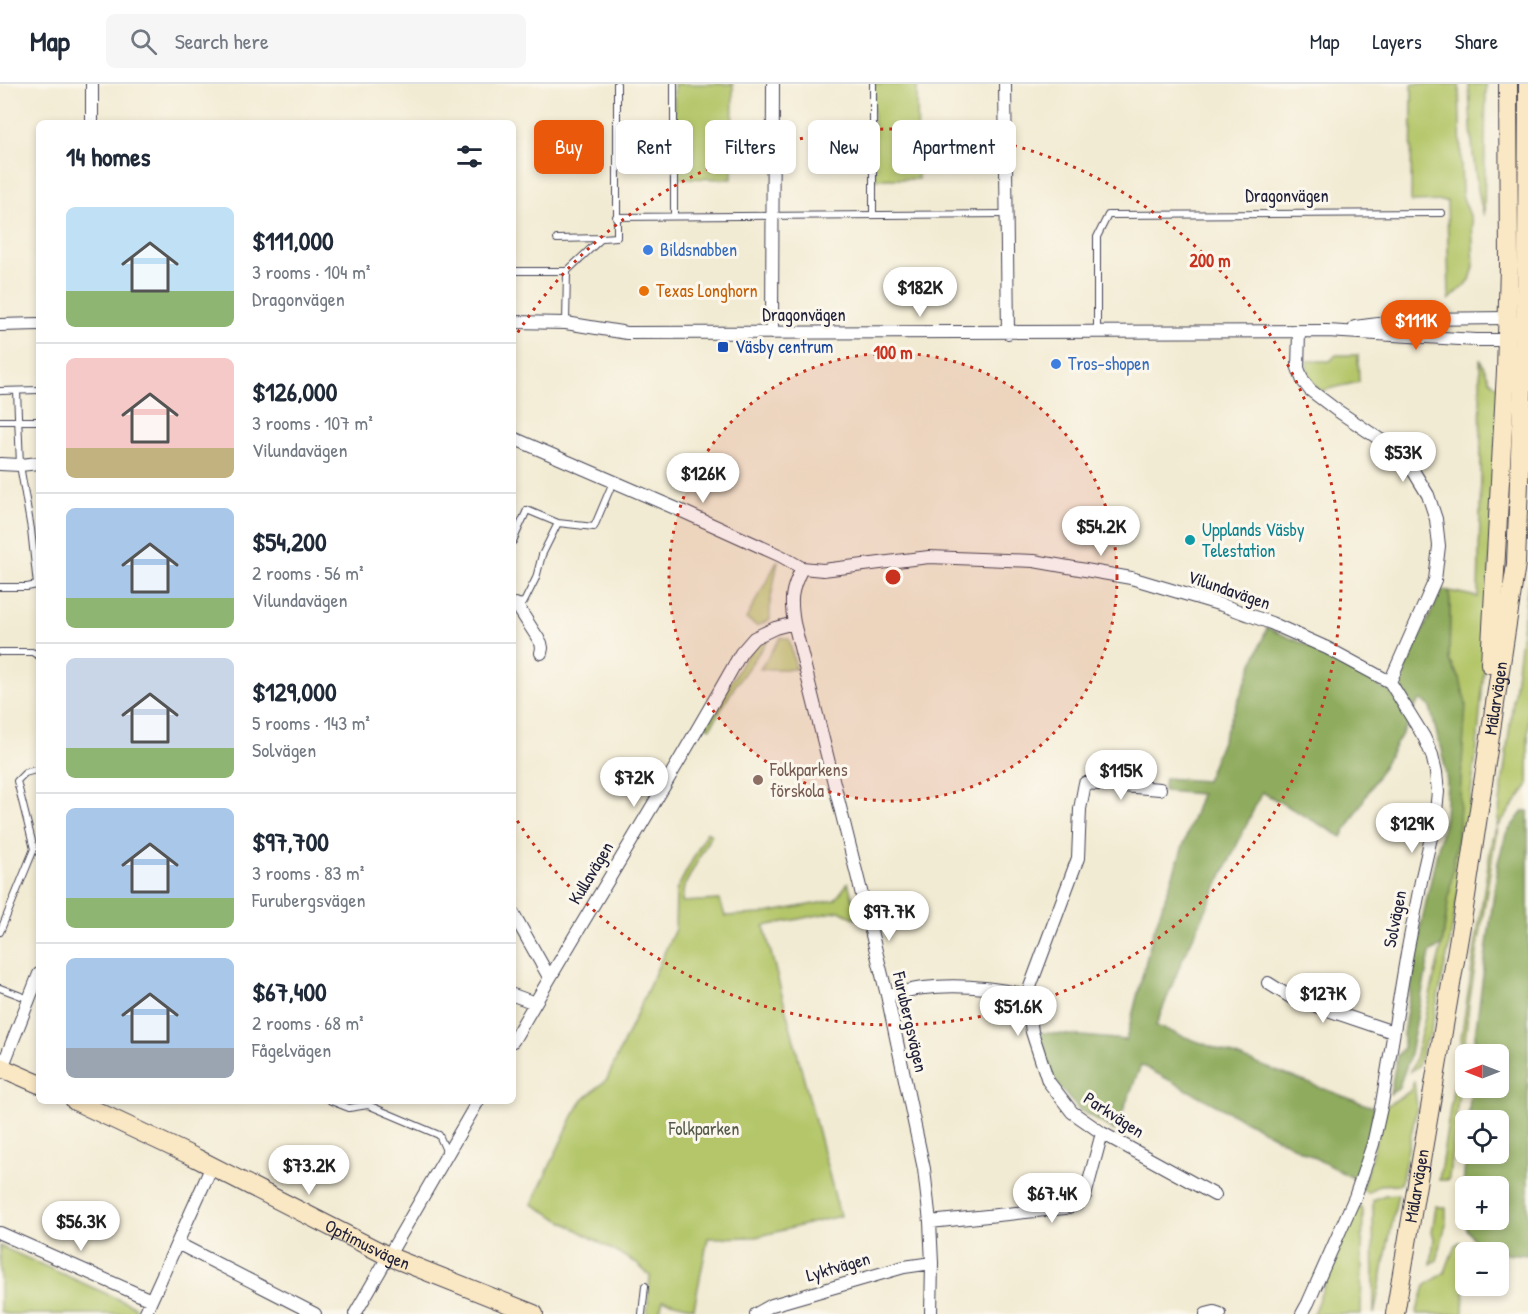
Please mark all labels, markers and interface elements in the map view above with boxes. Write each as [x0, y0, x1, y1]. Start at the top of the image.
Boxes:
search box [106, 14, 526, 68]
text: Map [30, 22, 70, 60]
icon: search [127, 25, 160, 58]
text: Search here [175, 26, 269, 56]
text: Map [1310, 27, 1339, 56]
text: Layers [1372, 27, 1422, 56]
text: Share [1455, 27, 1498, 56]
chip: Buy [534, 120, 604, 174]
chip: Rent [616, 120, 693, 174]
chip: Filters [705, 120, 796, 174]
chip: New [808, 120, 880, 174]
chip: Apartment [892, 120, 1016, 174]
text: 14 homes [66, 139, 151, 174]
icon: filters [453, 140, 486, 173]
street label: Dragonvägen [1245, 183, 1329, 208]
text: $111,000 [252, 223, 334, 258]
icon: home [114, 231, 186, 303]
place label: Bildsnabben [660, 237, 737, 262]
marker: Bildsnabben [641, 243, 655, 257]
text: 200 m [1190, 248, 1230, 273]
text: 3 rooms · 104 m² [252, 258, 370, 285]
pin: $182K [878, 267, 962, 318]
text: $182K [897, 273, 943, 300]
place label: Texas Longhorn [656, 278, 758, 303]
marker: Texas Longhorn [637, 284, 651, 298]
text: Dragonvägen [252, 285, 345, 312]
pin: $111K [1374, 300, 1458, 351]
street label: Dragonvägen [762, 302, 846, 327]
text: $111K [1395, 306, 1437, 333]
place label: Väsby centrum [735, 334, 833, 359]
marker: Väsby centrum [716, 340, 730, 354]
text: 100 m [873, 340, 913, 365]
place label: Tros-shopen [1068, 351, 1150, 376]
marker: Tros-shopen [1049, 357, 1063, 371]
text: $126,000 [252, 374, 337, 409]
icon: home [114, 382, 186, 454]
text: 3 rooms · 107 m² [252, 409, 373, 436]
pin: $53K [1367, 432, 1439, 483]
text: Vilundavägen [252, 436, 347, 463]
text: $53K [1384, 438, 1422, 465]
pin: $126K [661, 453, 745, 504]
text: $126K [680, 459, 726, 486]
pin: $54.2K [1052, 506, 1150, 557]
text: $54.2K [1076, 512, 1126, 539]
place label: Upplands Väsby Telestation [1202, 517, 1305, 563]
text: $54,200 [252, 524, 327, 559]
icon: home [114, 532, 186, 604]
marker: Upplands Väsby Telestation [1183, 533, 1197, 547]
text: 2 rooms · 56 m² [252, 559, 364, 586]
street label: Vilundavägen [1184, 564, 1274, 615]
centre of rings [883, 567, 903, 587]
text: Vilundavägen [252, 586, 347, 613]
street label: Mälarvägen [1477, 660, 1513, 737]
text: $129,000 [252, 674, 337, 709]
icon: home [114, 682, 186, 754]
text: 5 rooms · 143 m² [252, 709, 370, 736]
text: Solvägen [252, 736, 316, 763]
pin: $115K [1079, 750, 1163, 801]
text: $115K [1099, 756, 1143, 783]
pin: $72K [598, 757, 670, 808]
place label: Folkparkens förskola [769, 757, 848, 803]
text: $72K [614, 763, 654, 790]
marker: Folkparkens förskola [751, 773, 765, 787]
pin: $129K [1370, 803, 1454, 854]
text: $129K [1390, 809, 1434, 836]
text: $97,700 [252, 824, 329, 859]
icon: home [114, 832, 186, 904]
street label: Kullavägen [562, 837, 619, 909]
text: 3 rooms · 83 m² [252, 859, 364, 886]
text: Furubergsvägen [252, 886, 365, 913]
street label: Solvägen [1377, 888, 1412, 950]
pin: $97.7K [840, 891, 938, 942]
text: $97.7K [863, 897, 915, 924]
street label: Furubergsvägen [887, 968, 934, 1074]
pin: $127K [1281, 973, 1365, 1024]
text: $67,400 [252, 974, 327, 1009]
text: $127K [1299, 979, 1347, 1006]
icon: home [114, 982, 186, 1054]
pin: $51.6K [969, 986, 1067, 1037]
text: $51.6K [994, 992, 1042, 1019]
text: 2 rooms · 68 m² [252, 1009, 364, 1036]
text: Fågelvägen [252, 1036, 331, 1063]
north arrow [1455, 1044, 1509, 1098]
map controls [1455, 1044, 1509, 1296]
street label: Parkvägen [1079, 1086, 1149, 1143]
button: locate [1455, 1110, 1509, 1164]
park label: Folkparken [668, 1116, 739, 1141]
pin: $73.2K [260, 1145, 358, 1196]
street label: Mälarvägen [1398, 1147, 1435, 1224]
text: $73.2K [282, 1151, 336, 1178]
pin: $67.4K [1003, 1173, 1101, 1224]
button: + [1455, 1176, 1509, 1230]
text: $67.4K [1027, 1179, 1077, 1206]
pin: $56.3K [32, 1201, 130, 1252]
text: $56.3K [56, 1207, 106, 1234]
street label: Optimusvägen [321, 1213, 414, 1276]
button: − [1455, 1242, 1509, 1296]
street label: Lyktvägen [803, 1245, 873, 1288]

